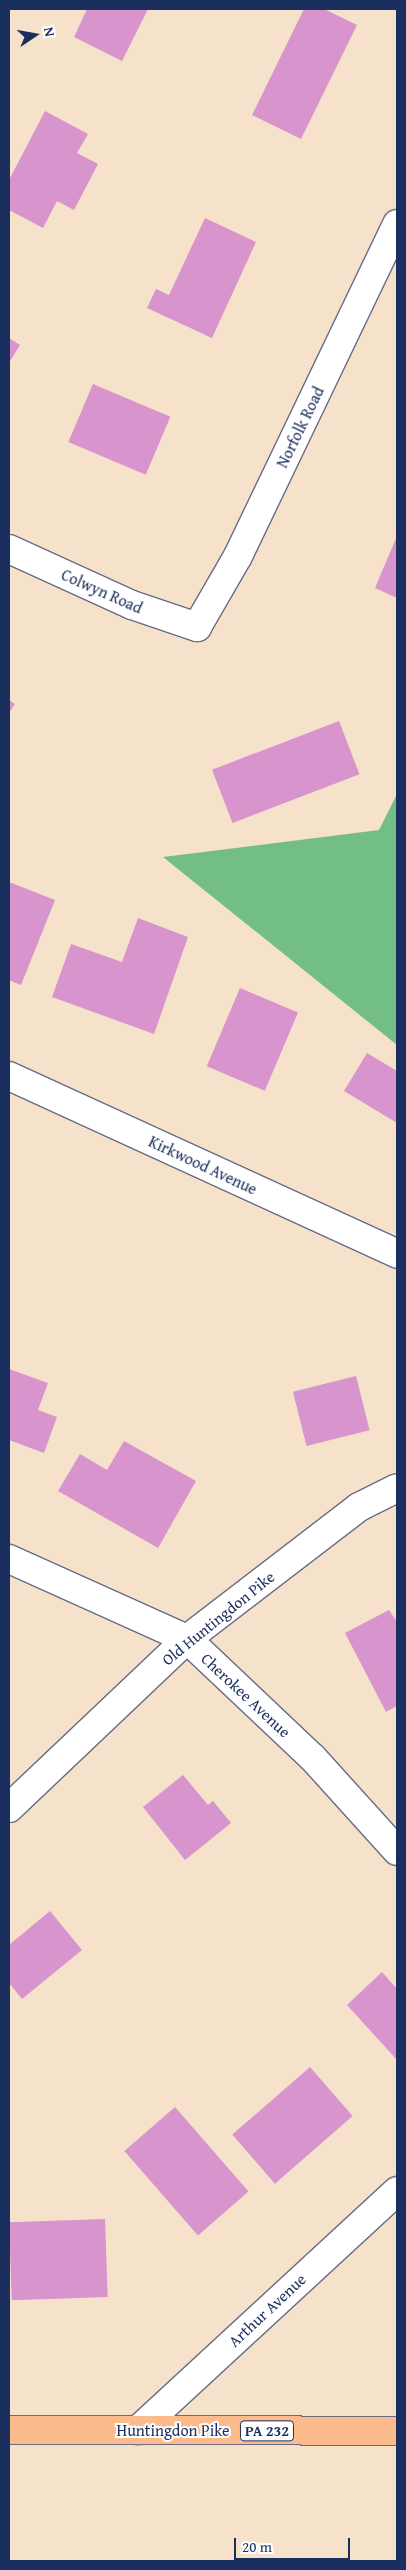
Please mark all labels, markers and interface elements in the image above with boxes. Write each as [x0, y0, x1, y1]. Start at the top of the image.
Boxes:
north arrow [10, 10, 60, 60]
text: N [39, 25, 60, 39]
street label: Norfolk Road [272, 383, 328, 471]
street label: Colwyn Road [59, 565, 145, 617]
street label: Kirkwood Avenue [146, 1132, 260, 1198]
street label: Old Huntingdon Pike [158, 1567, 278, 1669]
street label: Cherokee Avenue [197, 1649, 295, 1741]
street label: Arthur Avenue [224, 2269, 310, 2351]
road number: PA 232 [240, 2418, 294, 2444]
street label: Huntingdon Pike [117, 2420, 229, 2440]
scale bar [236, 2528, 352, 2560]
text: 20 m [242, 2536, 272, 2557]

